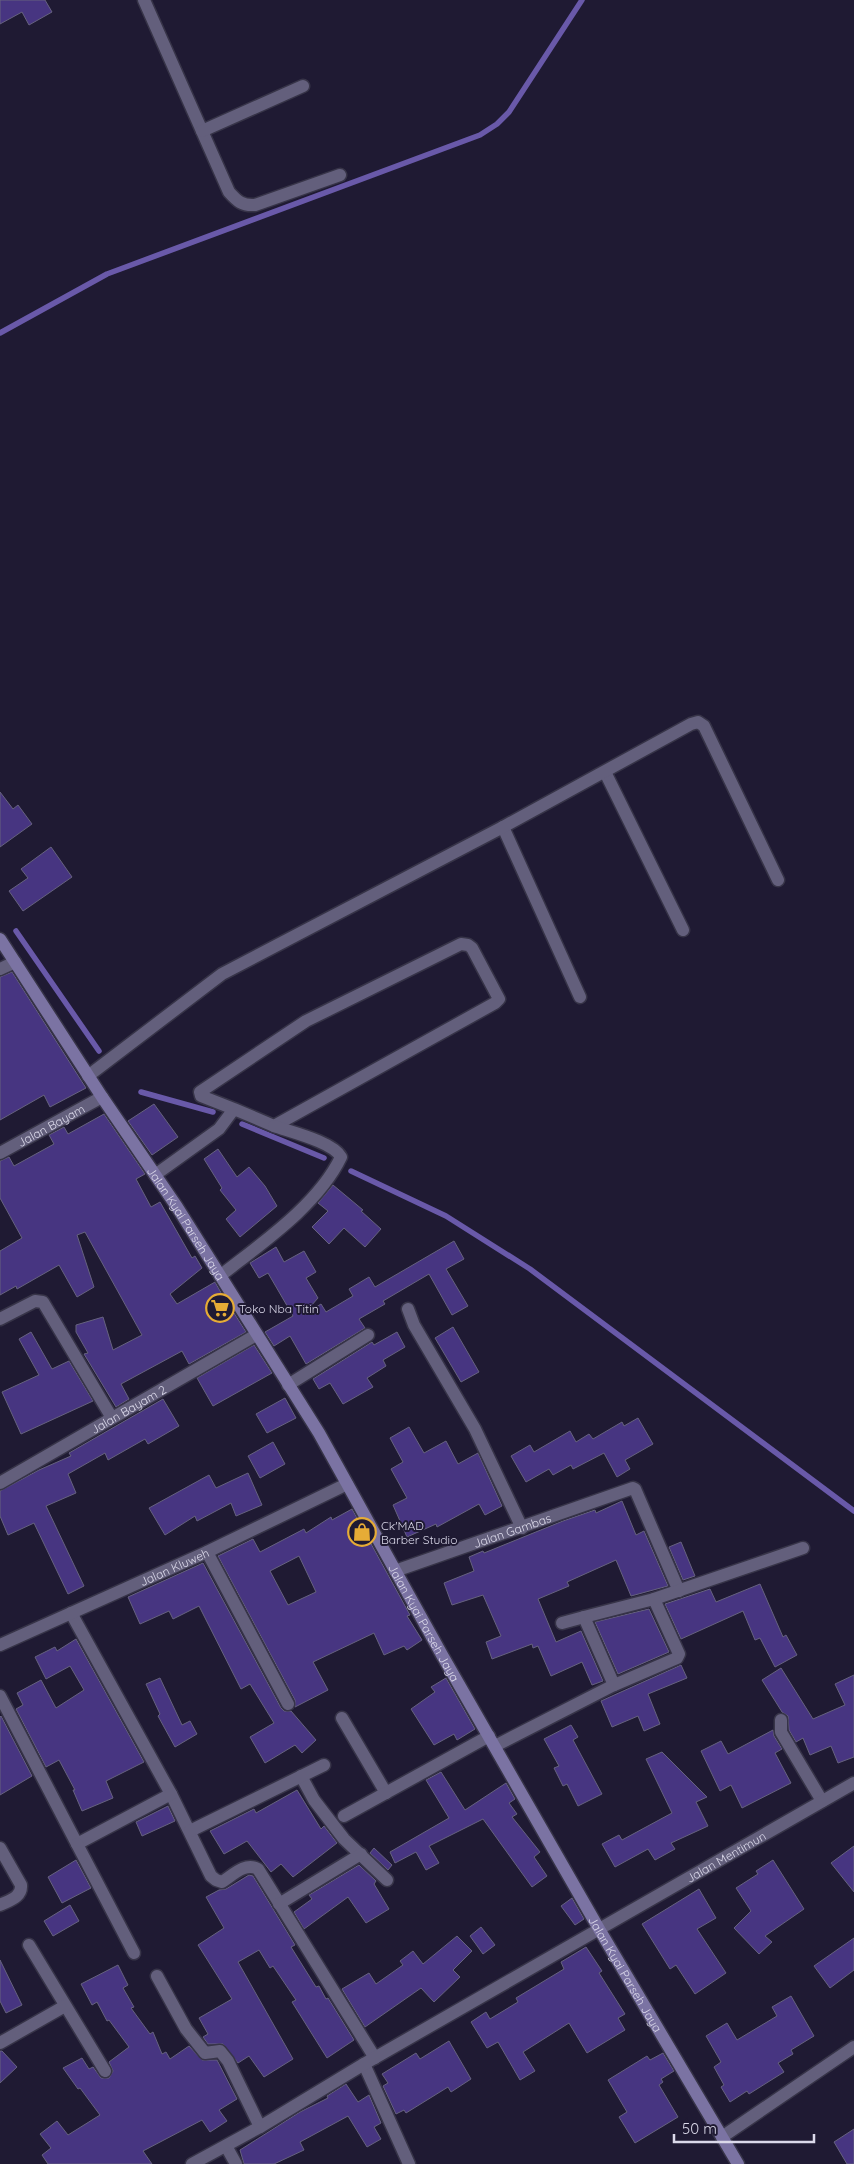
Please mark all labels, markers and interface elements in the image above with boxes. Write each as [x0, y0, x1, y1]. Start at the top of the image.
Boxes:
street label: Jalan Bayam [15, 1101, 87, 1150]
street label: Jalan Kyai Parseh Jaya [144, 1164, 228, 1283]
supermarket icon: Toko Nba Titin [205, 1293, 235, 1323]
place label: Toko Nba Titin [239, 1301, 319, 1316]
street label: Jalan Bayam 2 [88, 1381, 169, 1437]
street label: Jalan Gambas [471, 1510, 553, 1551]
shop icon: Ck'MAD Barber Studio [347, 1517, 377, 1547]
place label: Ck'MAD Barber Studio [381, 1518, 457, 1547]
street label: Jalan Kluweh [137, 1545, 211, 1589]
street label: Jalan Kyai Parseh Jaya [386, 1561, 463, 1684]
street label: Jalan Mentimun [683, 1828, 768, 1885]
street label: Jalan Kyai Parseh Jaya [586, 1913, 666, 2035]
scale bar [674, 2112, 814, 2144]
text: 50 m [682, 2119, 717, 2138]

